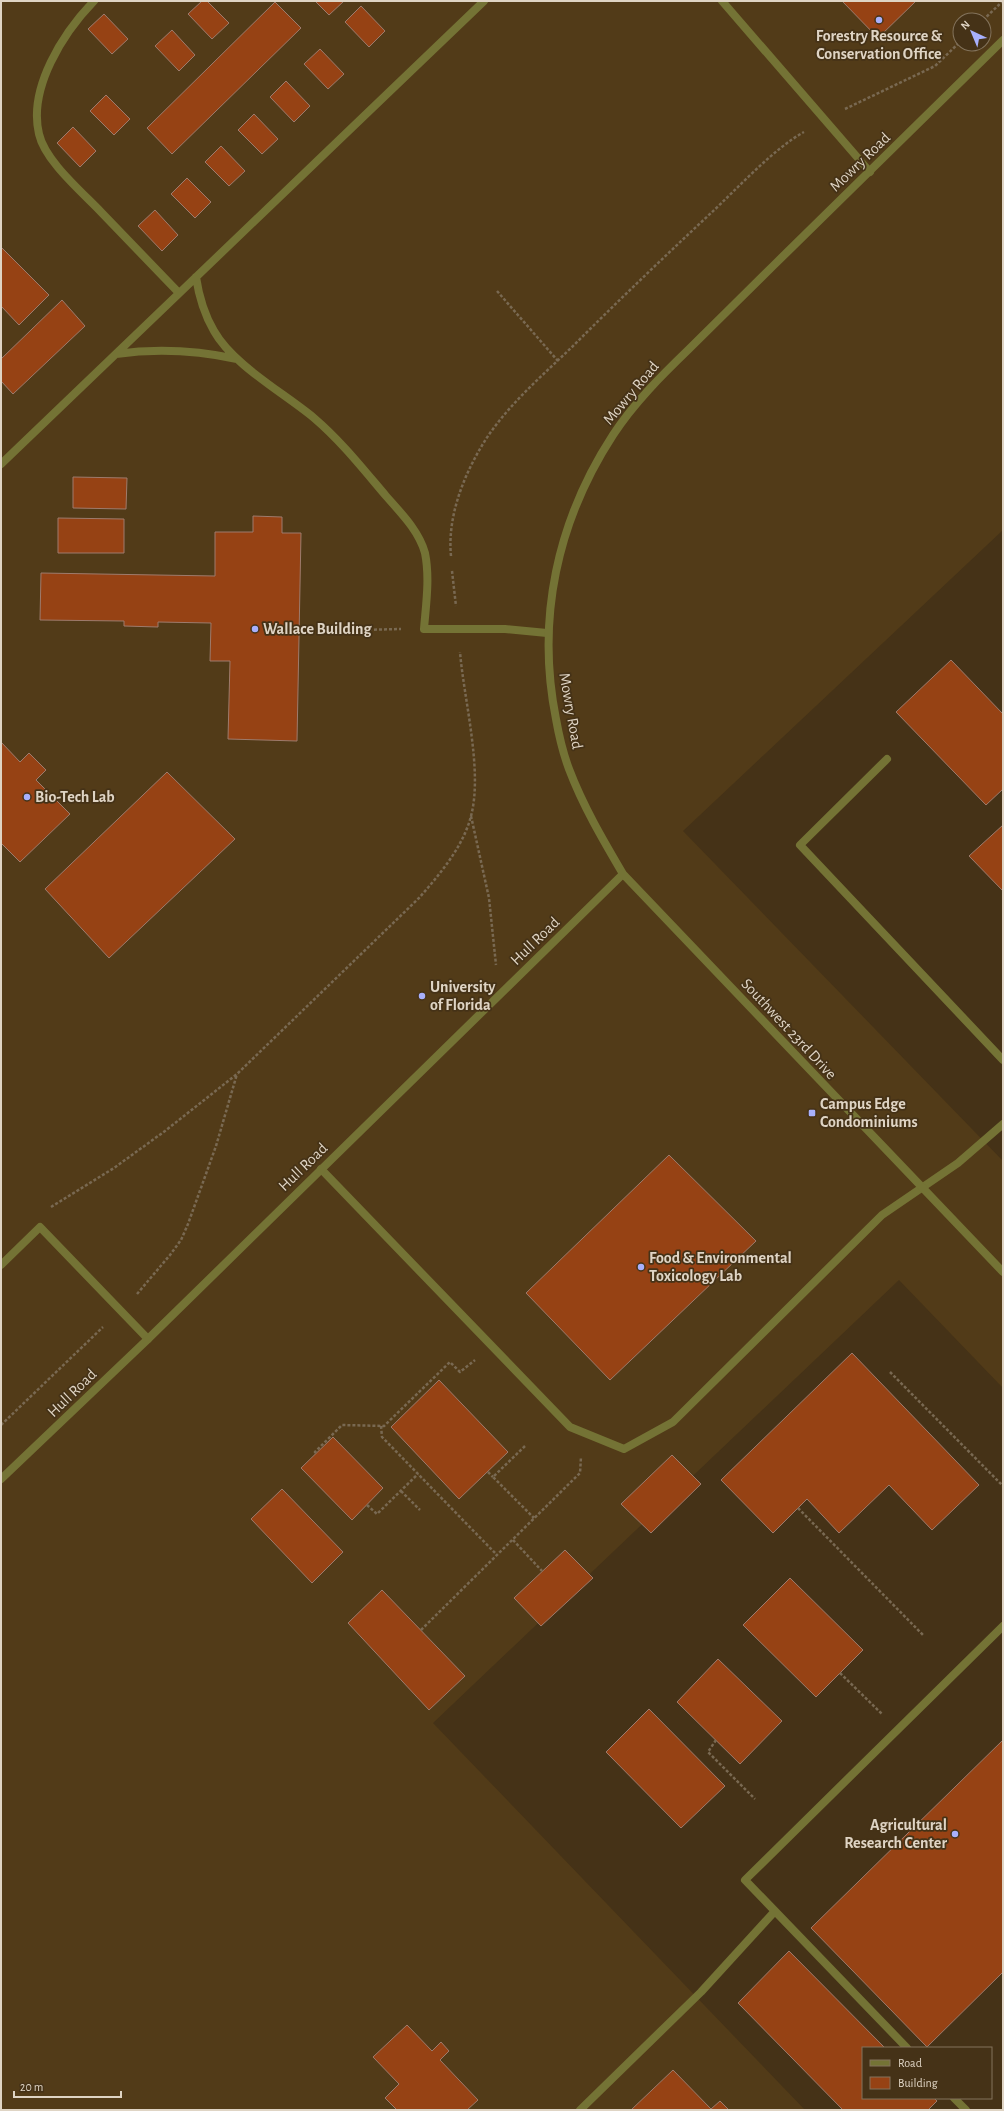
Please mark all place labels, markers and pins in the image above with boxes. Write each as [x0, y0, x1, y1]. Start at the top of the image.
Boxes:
marker: Forestry Resource & Conservation Office [874, 15, 884, 25]
place label: Forestry Resource & Conservation Office [816, 28, 943, 62]
place label: Wallace Building [263, 621, 373, 637]
marker: Wallace Building [250, 624, 260, 634]
place label: Bio-Tech Lab [35, 789, 115, 805]
marker: Bio-Tech Lab [22, 792, 32, 802]
place label: University of Florida [430, 979, 496, 1013]
marker: University of Florida [417, 991, 427, 1001]
place label: Campus Edge Condominiums [820, 1096, 918, 1130]
marker: Campus Edge Condominiums [807, 1108, 817, 1118]
place label: Food & Environmental Toxicology Lab [649, 1250, 792, 1285]
marker: Food & Environmental Toxicology Lab [636, 1262, 646, 1272]
place label: Agricultural Research Center [844, 1817, 947, 1851]
marker: Agricultural Research Center [950, 1829, 960, 1839]

